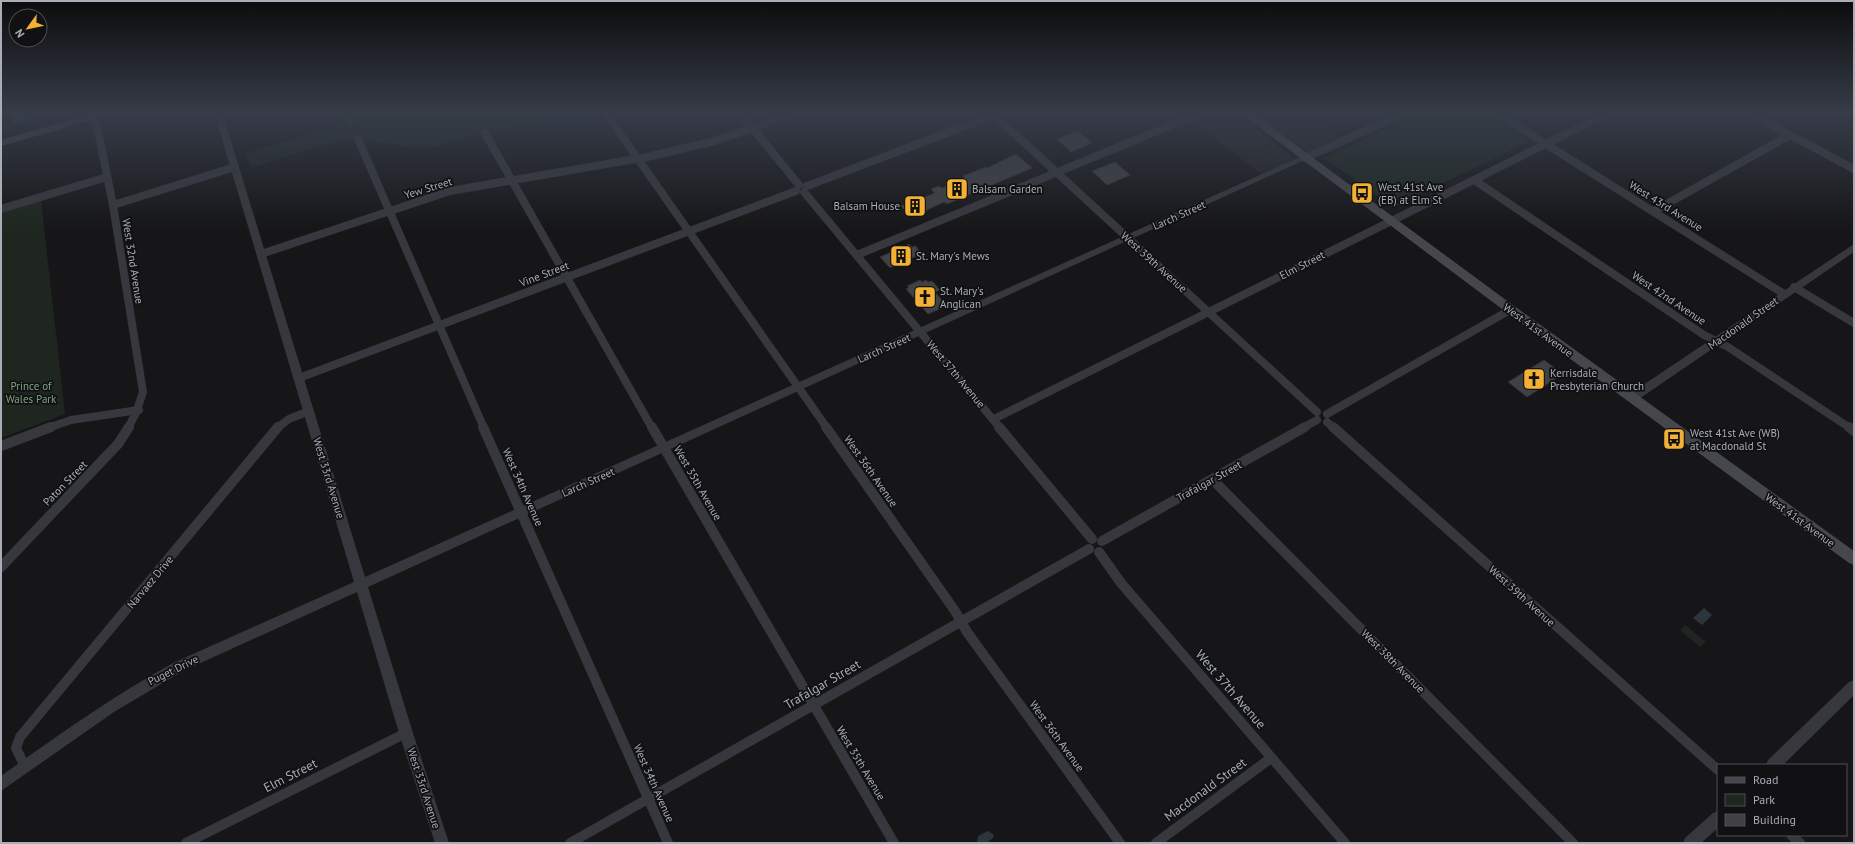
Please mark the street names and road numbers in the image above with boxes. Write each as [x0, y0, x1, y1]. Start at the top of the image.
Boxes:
street label: Yew Street [402, 174, 454, 202]
street label: West 43rd Avenue [1627, 178, 1706, 234]
street label: Larch Street [1150, 197, 1208, 233]
street label: West 32nd Avenue [119, 217, 147, 305]
street label: West 39th Avenue [1118, 229, 1190, 296]
street label: Elm Street [1277, 248, 1327, 282]
street label: Vine Street [516, 258, 571, 290]
street label: West 42nd Avenue [1629, 268, 1709, 328]
street label: Macdonald Street [1705, 293, 1781, 352]
street label: West 41st Avenue [1500, 300, 1576, 360]
street label: Larch Street [855, 330, 913, 366]
street label: West 37th Avenue [924, 337, 989, 411]
street label: West 36th Avenue [841, 432, 901, 510]
street label: West 33rd Avenue [310, 436, 348, 521]
street label: West 35th Avenue [671, 443, 725, 523]
street label: West 34th Avenue [499, 446, 547, 529]
street label: Paton Street [40, 457, 90, 509]
street label: Trafalgar Street [1174, 457, 1244, 505]
street label: Larch Street [559, 464, 617, 500]
street label: West 41st Avenue [1762, 490, 1838, 550]
street label: Narvaez Drive [124, 552, 177, 611]
street label: West 39th Avenue [1486, 563, 1558, 630]
street label: West 38th Avenue [1358, 626, 1428, 696]
street label: West 37th Avenue [1192, 646, 1270, 732]
street label: Puget Drive [145, 652, 201, 688]
street label: Trafalgar Street [781, 655, 864, 713]
street label: West 36th Avenue [1027, 698, 1088, 775]
street label: West 35th Avenue [833, 723, 889, 803]
street label: West 34th Avenue [630, 742, 678, 825]
street label: West 33rd Avenue [404, 746, 444, 831]
street label: Elm Street [261, 754, 320, 796]
street label: Macdonald Street [1161, 754, 1250, 825]

